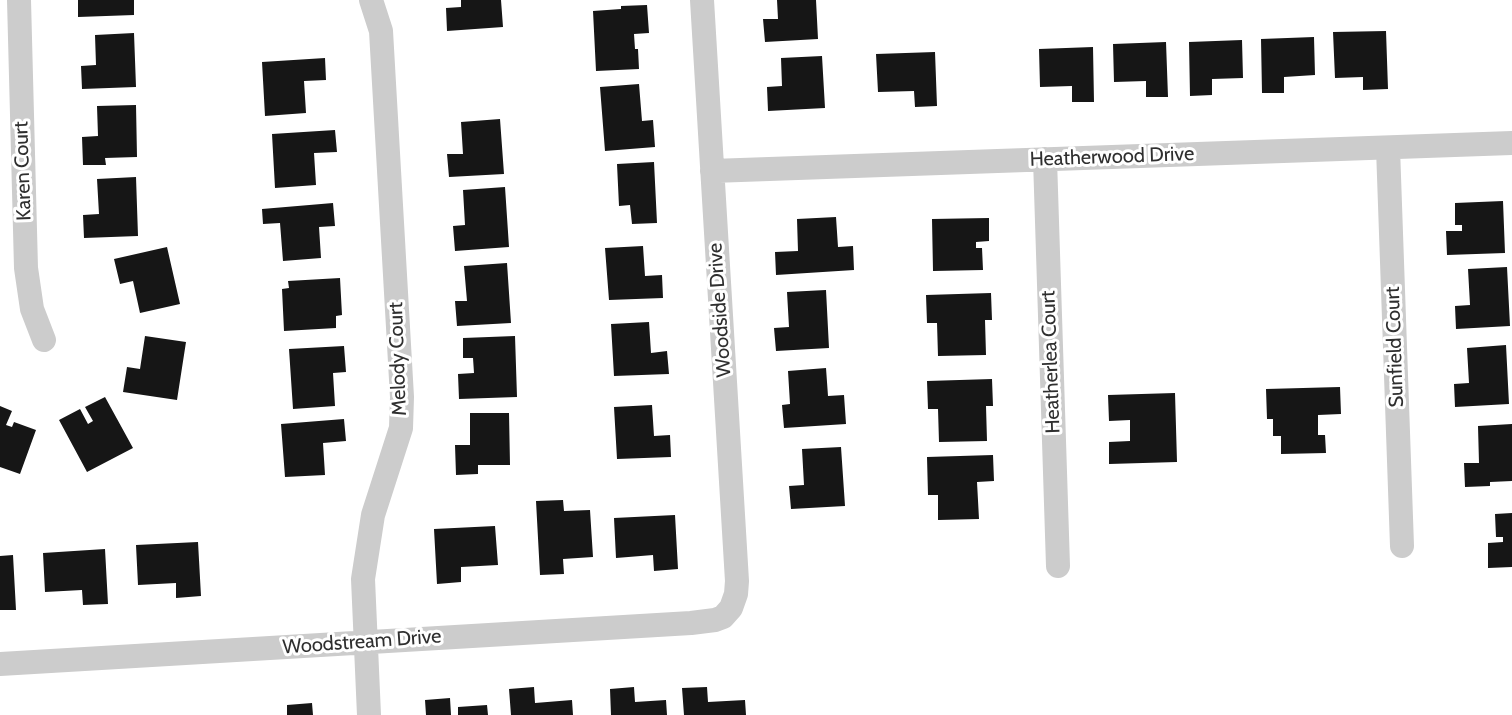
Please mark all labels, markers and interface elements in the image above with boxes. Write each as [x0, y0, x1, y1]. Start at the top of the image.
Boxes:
street label: Karen Court [9, 121, 37, 221]
street label: Heatherwood Drive [1029, 142, 1195, 172]
street label: Woodside Drive [703, 242, 737, 378]
street label: Sunfield Court [1381, 286, 1409, 408]
street label: Heatherlea Court [1037, 290, 1065, 434]
street label: Melody Court [384, 302, 412, 416]
street label: Woodstream Drive [282, 624, 442, 660]

